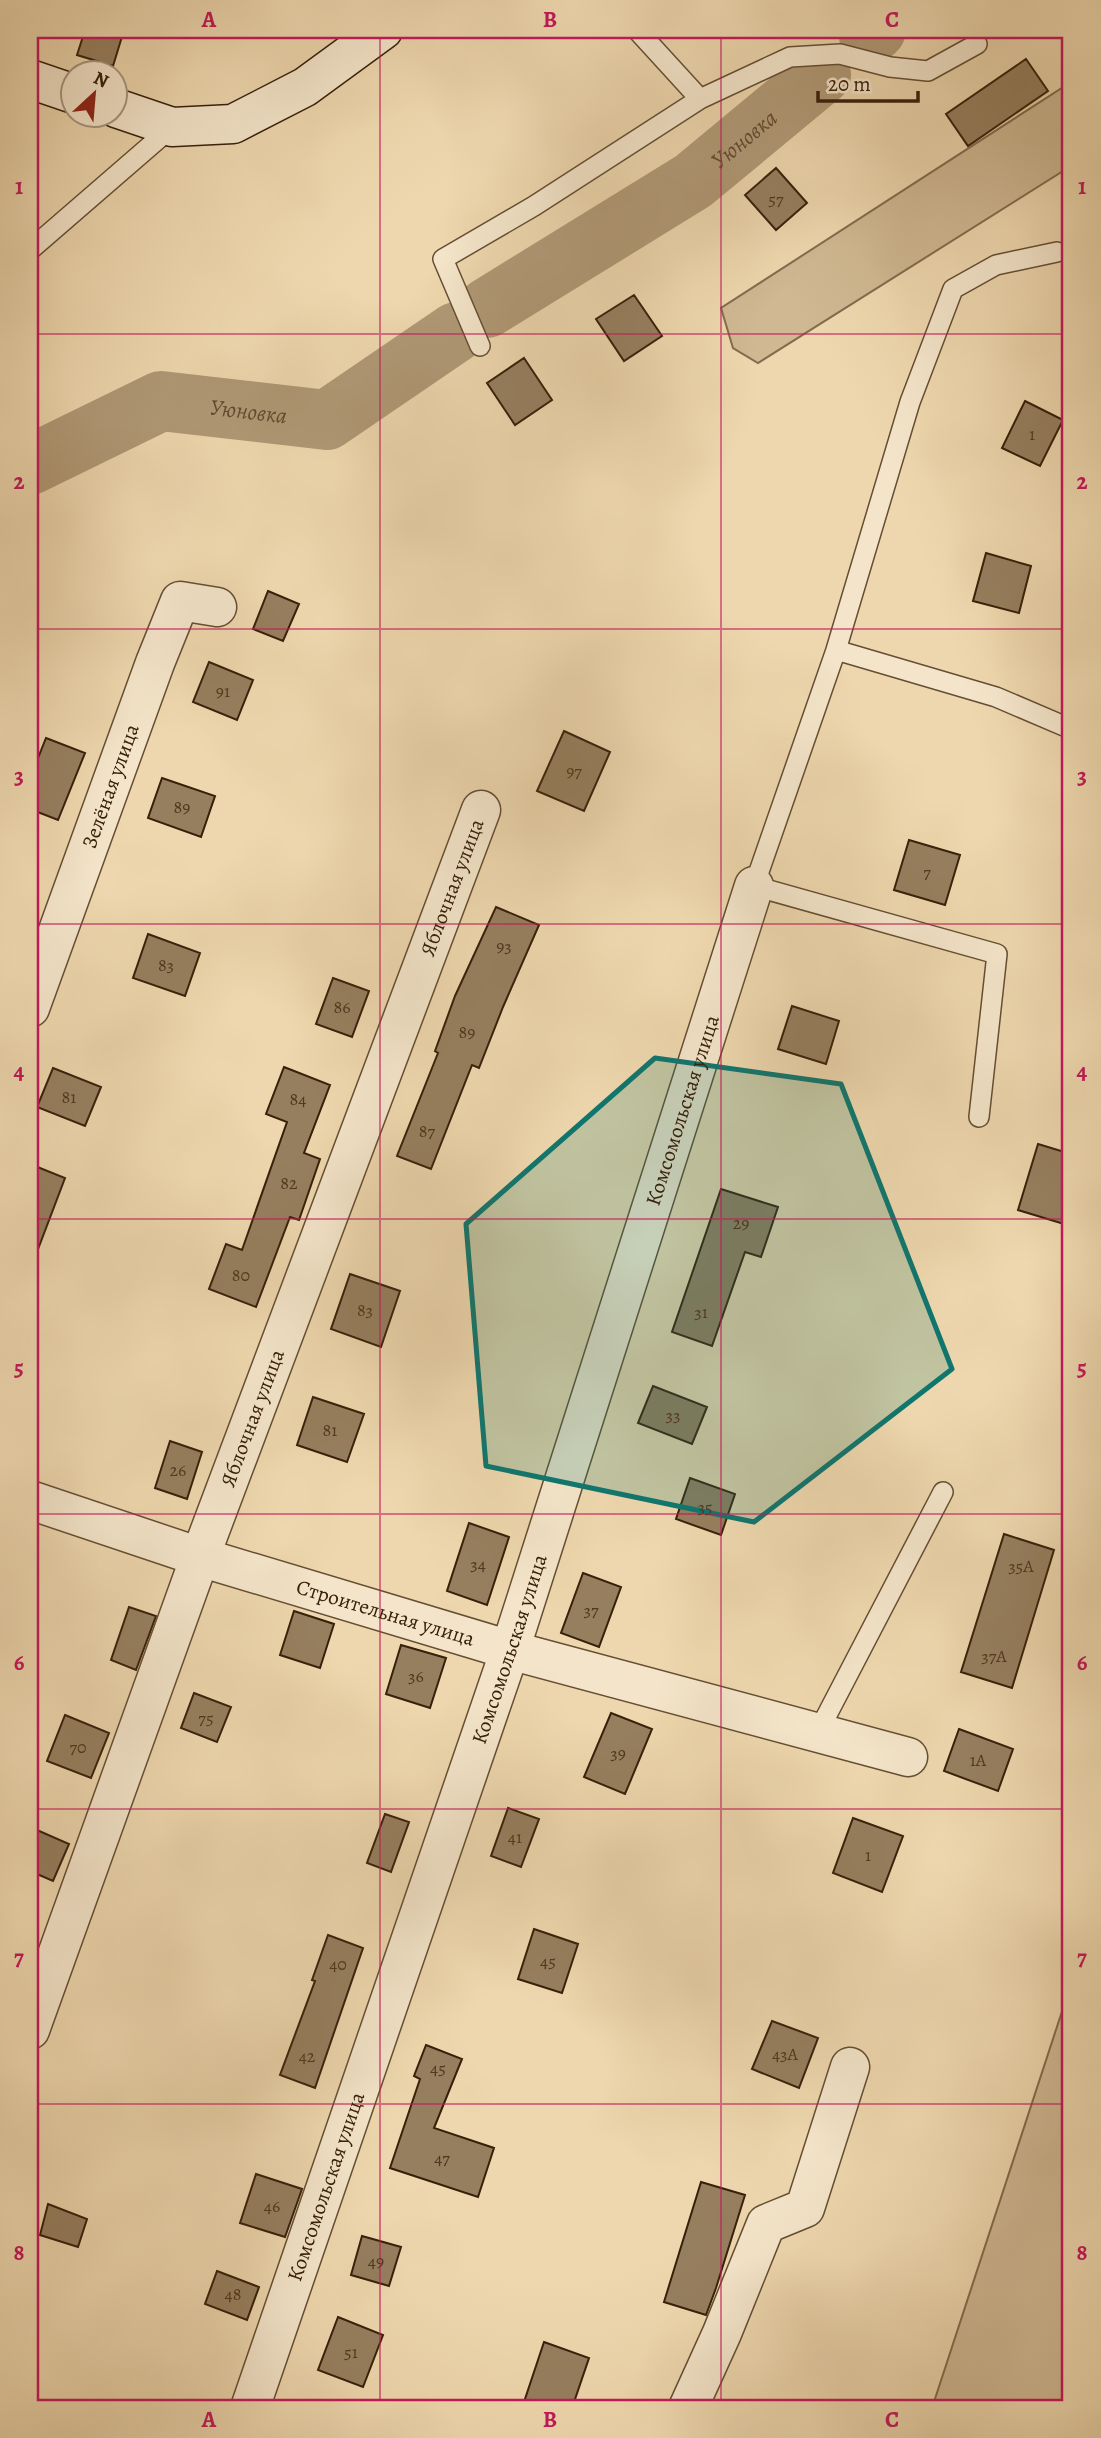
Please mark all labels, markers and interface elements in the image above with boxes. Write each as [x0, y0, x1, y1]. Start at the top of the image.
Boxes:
text: A [201, 4, 217, 35]
text: B [543, 4, 557, 35]
text: C [885, 4, 899, 35]
north arrow [60, 60, 130, 130]
scale bar [818, 60, 917, 104]
text: N [89, 65, 113, 94]
text: 20 m [828, 70, 871, 98]
water label: Уюновка [704, 102, 784, 176]
text: 1 [15, 171, 23, 202]
text: 1 [1078, 171, 1086, 202]
house number: 57 [768, 187, 784, 211]
water label: Уюновка [208, 392, 289, 431]
house number: 1 [1029, 422, 1035, 446]
text: 2 [13, 466, 25, 497]
text: 2 [1076, 466, 1088, 497]
house number: 91 [216, 679, 230, 703]
street label: Зелёная улица [75, 720, 146, 852]
house number: 97 [566, 759, 582, 783]
text: 3 [14, 761, 24, 792]
text: 3 [1077, 761, 1087, 792]
house number: 89 [174, 795, 190, 819]
street label: Яблочная улица [413, 814, 491, 960]
house number: 7 [923, 860, 931, 884]
house number: 93 [496, 934, 512, 958]
house number: 83 [158, 953, 174, 977]
house number: 86 [333, 995, 351, 1019]
street label: Комсомольская улица [639, 1011, 726, 1209]
house number: 89 [459, 1020, 475, 1044]
text: 4 [14, 1056, 25, 1087]
text: 4 [1077, 1056, 1088, 1087]
house number: 81 [62, 1085, 76, 1109]
house number: 84 [290, 1087, 306, 1111]
house number: 87 [419, 1119, 436, 1143]
house number: 82 [280, 1171, 298, 1195]
house number: 29 [733, 1211, 749, 1235]
house number: 80 [232, 1263, 250, 1287]
house number: 83 [357, 1298, 373, 1322]
house number: 31 [694, 1300, 708, 1324]
street label: Яблочная улица [214, 1345, 291, 1491]
text: 5 [14, 1352, 24, 1383]
text: 5 [1077, 1352, 1087, 1383]
house number: 33 [666, 1403, 680, 1427]
house number: 81 [323, 1418, 337, 1442]
house number: 26 [170, 1458, 186, 1482]
house number: 35 [697, 1495, 713, 1519]
street label: Комсомольская улица [465, 1550, 554, 1748]
house number: 34 [470, 1552, 486, 1576]
house number: 35А [1008, 1554, 1034, 1578]
street label: Строительная улица [293, 1573, 478, 1653]
house number: 37 [583, 1598, 599, 1622]
house number: 37А [981, 1644, 1007, 1668]
text: 6 [14, 1647, 25, 1678]
text: 6 [1077, 1647, 1088, 1678]
house number: 36 [408, 1664, 424, 1688]
house number: 75 [198, 1706, 214, 1730]
house number: 70 [69, 1735, 87, 1759]
house number: 39 [610, 1741, 626, 1765]
house number: 1А [970, 1748, 987, 1772]
house number: 41 [508, 1825, 522, 1849]
house number: 1 [865, 1843, 871, 1867]
text: 7 [14, 1942, 24, 1973]
text: 7 [1077, 1942, 1087, 1973]
house number: 45 [540, 1949, 556, 1973]
house number: 40 [329, 1952, 347, 1976]
house number: 43А [772, 2042, 799, 2066]
house number: 42 [299, 2044, 316, 2068]
house number: 45 [430, 2056, 446, 2080]
street label: Комсомольская улица [280, 2088, 371, 2285]
house number: 47 [434, 2146, 450, 2170]
house number: 46 [264, 2194, 280, 2218]
text: 8 [13, 2237, 25, 2268]
text: 8 [1076, 2237, 1088, 2268]
house number: 49 [368, 2249, 384, 2273]
house number: 48 [225, 2282, 241, 2306]
house number: 51 [344, 2340, 358, 2364]
text: A [201, 2404, 217, 2435]
text: B [543, 2404, 557, 2435]
text: C [885, 2404, 899, 2435]

